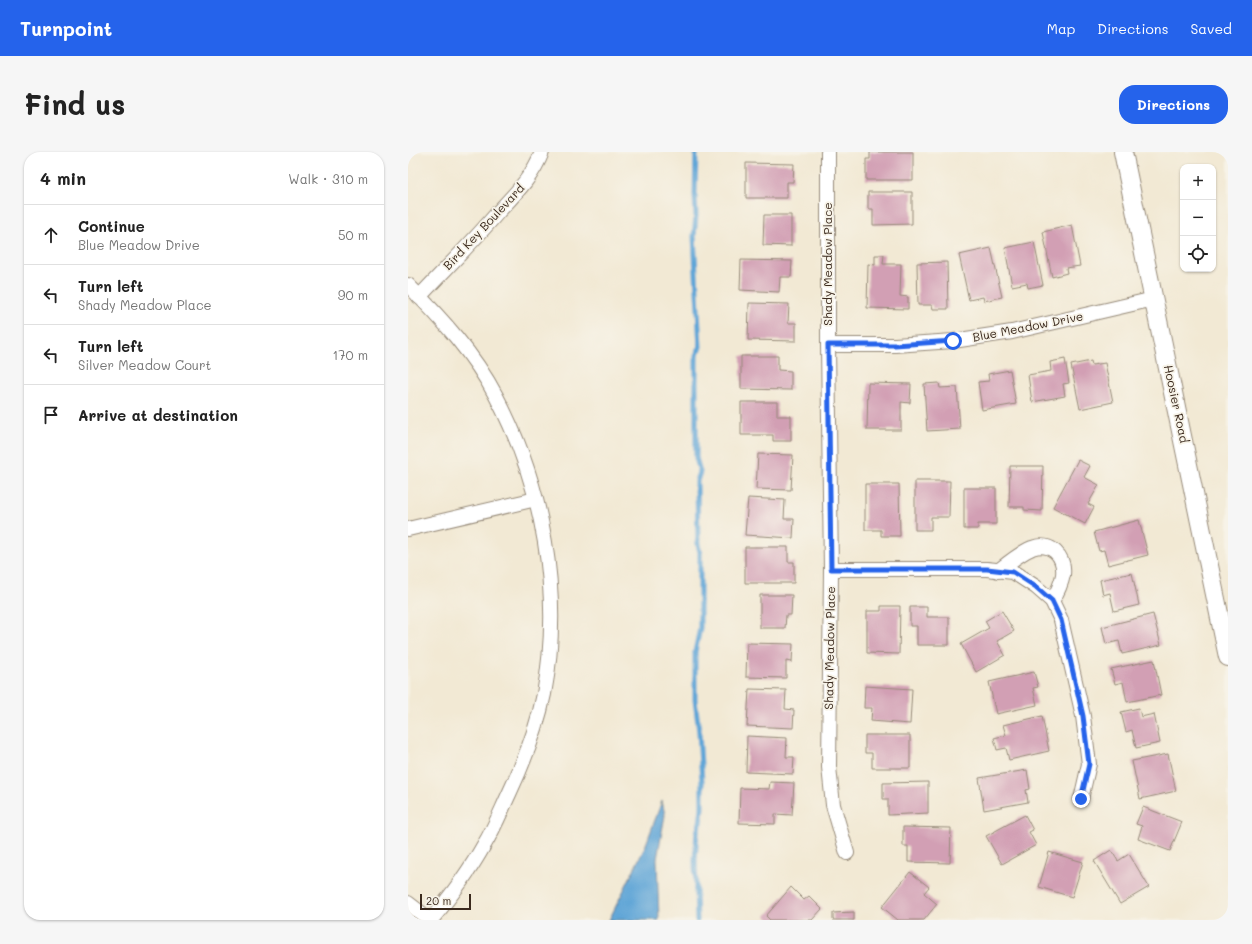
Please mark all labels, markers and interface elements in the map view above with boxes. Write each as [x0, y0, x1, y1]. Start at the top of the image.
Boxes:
text: Turnpoint [20, 16, 112, 41]
text: Map [1047, 19, 1075, 38]
text: Directions [1097, 19, 1168, 38]
text: Saved [1190, 19, 1232, 38]
button: Directions [1119, 85, 1228, 124]
text: Find us [24, 86, 125, 122]
map controls [1180, 164, 1216, 272]
button: + [1180, 164, 1216, 200]
text: 4 min [40, 167, 86, 189]
text: Walk · 310 m [288, 170, 368, 187]
street label: Bird Key Boulevard [439, 179, 528, 273]
button: − [1180, 200, 1216, 236]
street label: Shady Meadow Place [819, 202, 835, 326]
text: Continue [78, 216, 145, 236]
icon: ahead [40, 224, 62, 246]
text: 50 m [338, 226, 368, 243]
text: Blue Meadow Drive [78, 236, 200, 253]
button: locate [1180, 236, 1216, 272]
text: Turn left [78, 276, 143, 296]
icon: left [40, 284, 62, 306]
text: 90 m [338, 286, 368, 303]
text: Shady Meadow Place [78, 296, 212, 313]
street label: Blue Meadow Drive [971, 307, 1084, 345]
route start [944, 332, 962, 350]
text: Turn left [78, 336, 143, 356]
icon: left [40, 344, 62, 366]
text: 170 m [332, 346, 368, 363]
text: Silver Meadow Court [78, 356, 211, 373]
street label: Hoosier Road [1161, 363, 1193, 445]
icon: arrive [40, 404, 62, 426]
text: Arrive at destination [78, 405, 238, 425]
street label: Shady Meadow Place [820, 586, 838, 710]
route end [1072, 790, 1090, 808]
scale bar [420, 892, 471, 911]
text: 20 m [426, 893, 451, 908]

